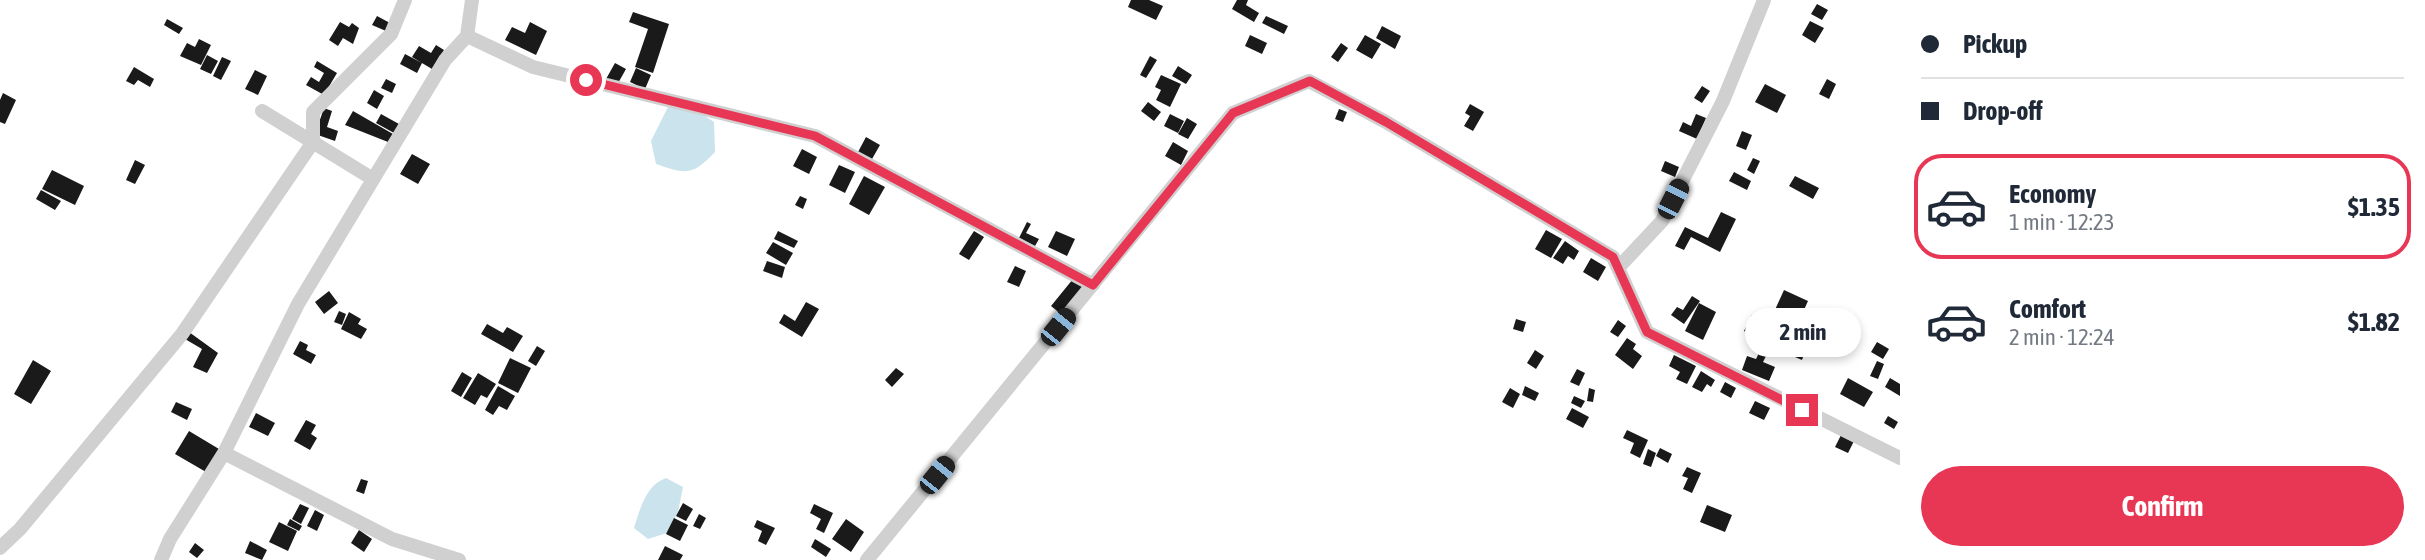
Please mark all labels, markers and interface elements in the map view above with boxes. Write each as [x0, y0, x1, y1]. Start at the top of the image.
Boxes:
text: Pickup [1963, 29, 2027, 59]
route start [570, 64, 602, 96]
text: Drop-off [1963, 96, 2043, 126]
icon: car [1925, 175, 1988, 238]
car [1655, 176, 1692, 222]
text: Economy [2009, 179, 2096, 209]
text: $1.35 [2348, 192, 2400, 222]
text: 1 min · 12:23 [2009, 209, 2115, 235]
icon: car [1925, 290, 1988, 353]
text: Comfort [2009, 294, 2086, 324]
car [1037, 304, 1080, 350]
text: $1.82 [2348, 307, 2400, 337]
callout: 2 min [1744, 308, 1860, 358]
text: 2 min [1780, 319, 1826, 345]
text: 2 min · 12:24 [2009, 324, 2115, 350]
route end [1786, 394, 1818, 426]
car [916, 452, 959, 498]
button: Confirm [1921, 466, 2404, 546]

